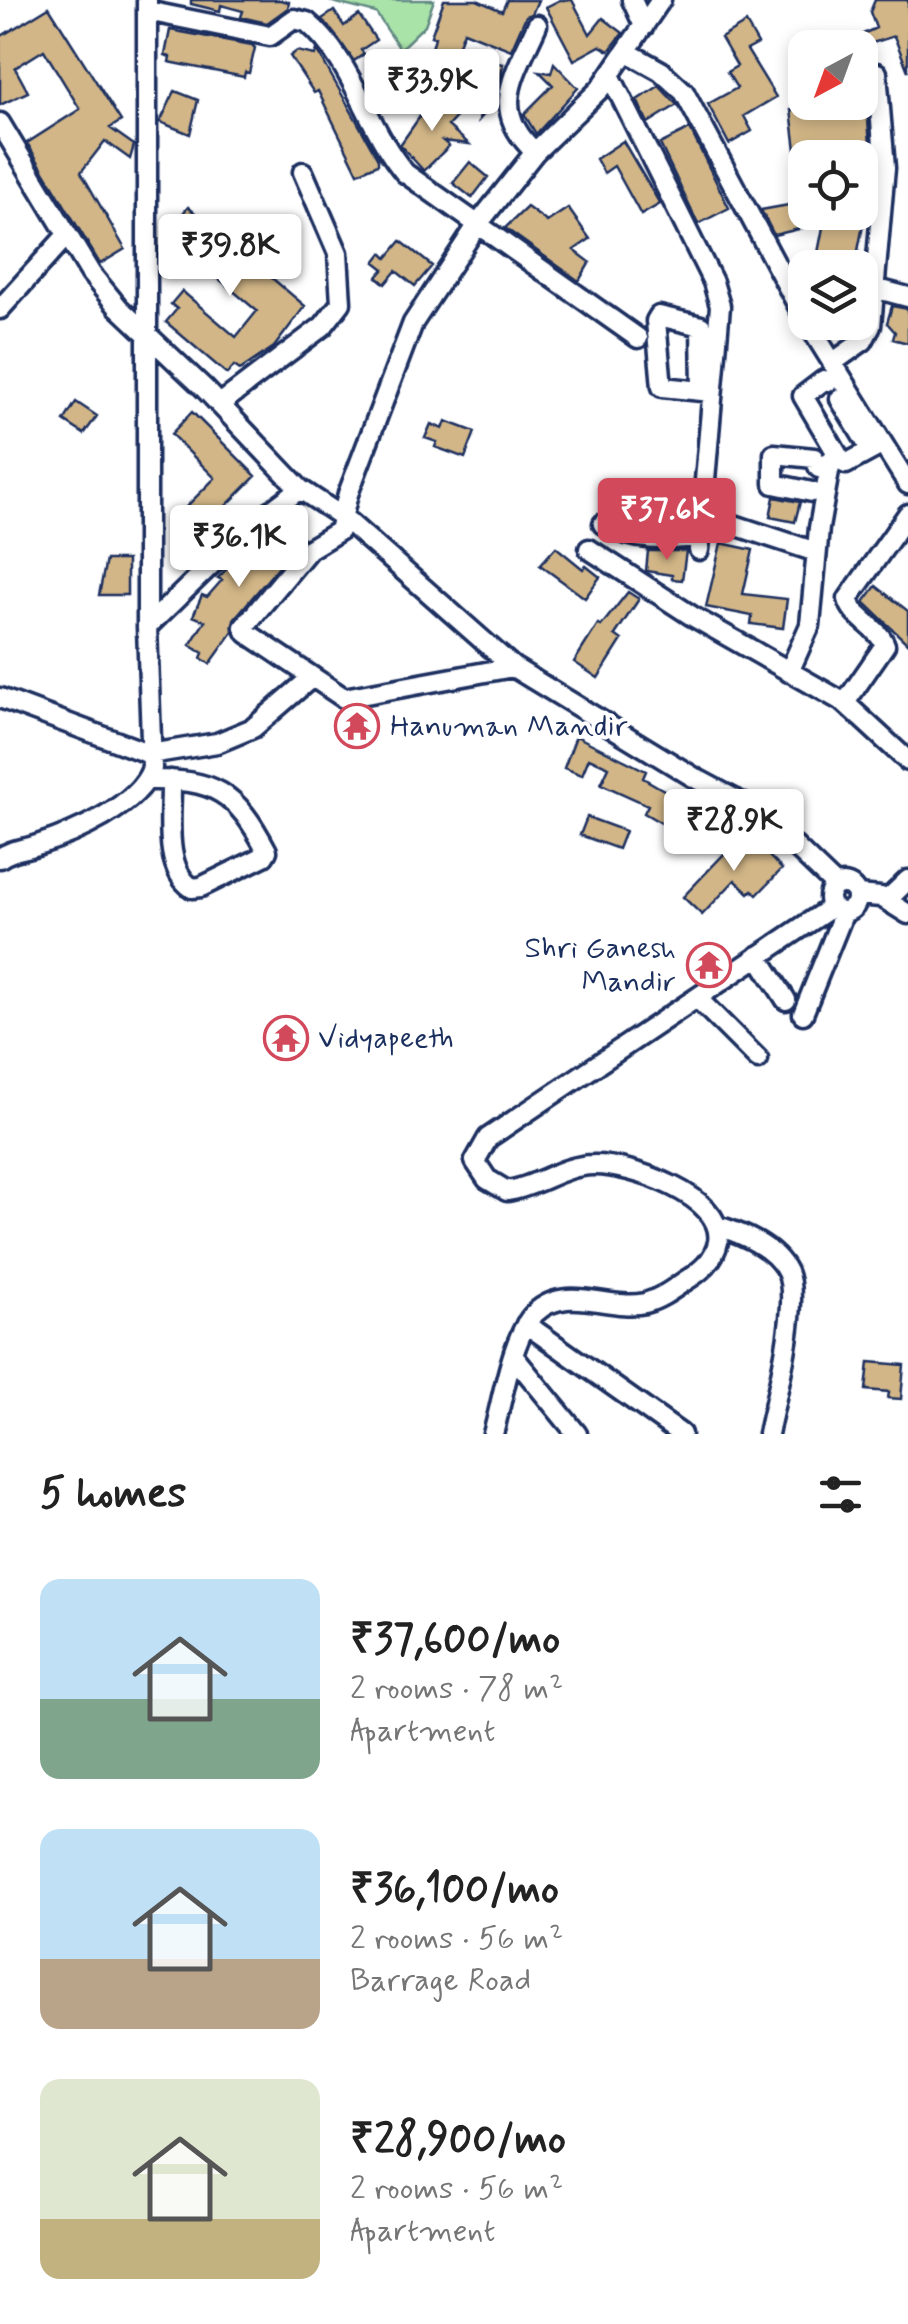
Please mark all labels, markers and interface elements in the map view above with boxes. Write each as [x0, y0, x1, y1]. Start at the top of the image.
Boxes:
north arrow [788, 30, 878, 120]
map controls [788, 30, 878, 340]
pin: ₹33.9K [351, 49, 513, 134]
text: ₹33.9K [386, 60, 478, 102]
button: locate [788, 140, 878, 230]
pin: ₹39.8K [149, 214, 311, 299]
text: ₹39.8K [180, 225, 280, 267]
button: layers [788, 250, 878, 340]
pin: ₹37.6K [586, 478, 748, 563]
text: ₹37.6K [620, 489, 714, 531]
pin: ₹36.1K [158, 505, 320, 590]
text: ₹36.1K [192, 516, 286, 558]
temple icon: Hanuman Mandir [334, 703, 380, 749]
place label: Hanuman Mandir [390, 707, 628, 746]
pin: ₹28.9K [653, 789, 815, 874]
text: ₹28.9K [686, 800, 782, 842]
place label: Shri Ganesh Mandir [524, 929, 676, 1002]
temple icon: Shri Ganesh Mandir [686, 942, 732, 988]
temple icon: Vidyapeeth [263, 1015, 309, 1061]
place label: Vidyapeeth [318, 1019, 454, 1058]
text: 5 homes [40, 1467, 186, 1522]
icon: filters [813, 1467, 868, 1522]
text: ₹37,600/mo [350, 1613, 560, 1668]
icon: home [120, 1619, 240, 1739]
text: 2 rooms · 78 m² [350, 1668, 563, 1710]
text: Apartment [350, 1710, 495, 1752]
text: ₹36,100/mo [350, 1863, 559, 1918]
icon: home [120, 1869, 240, 1989]
text: 2 rooms · 56 m² [350, 1918, 563, 1960]
text: Barrage Road [350, 1960, 531, 2002]
text: ₹28,900/mo [350, 2113, 566, 2168]
icon: home [120, 2119, 240, 2239]
text: 2 rooms · 56 m² [350, 2168, 563, 2210]
text: Apartment [350, 2210, 495, 2252]

